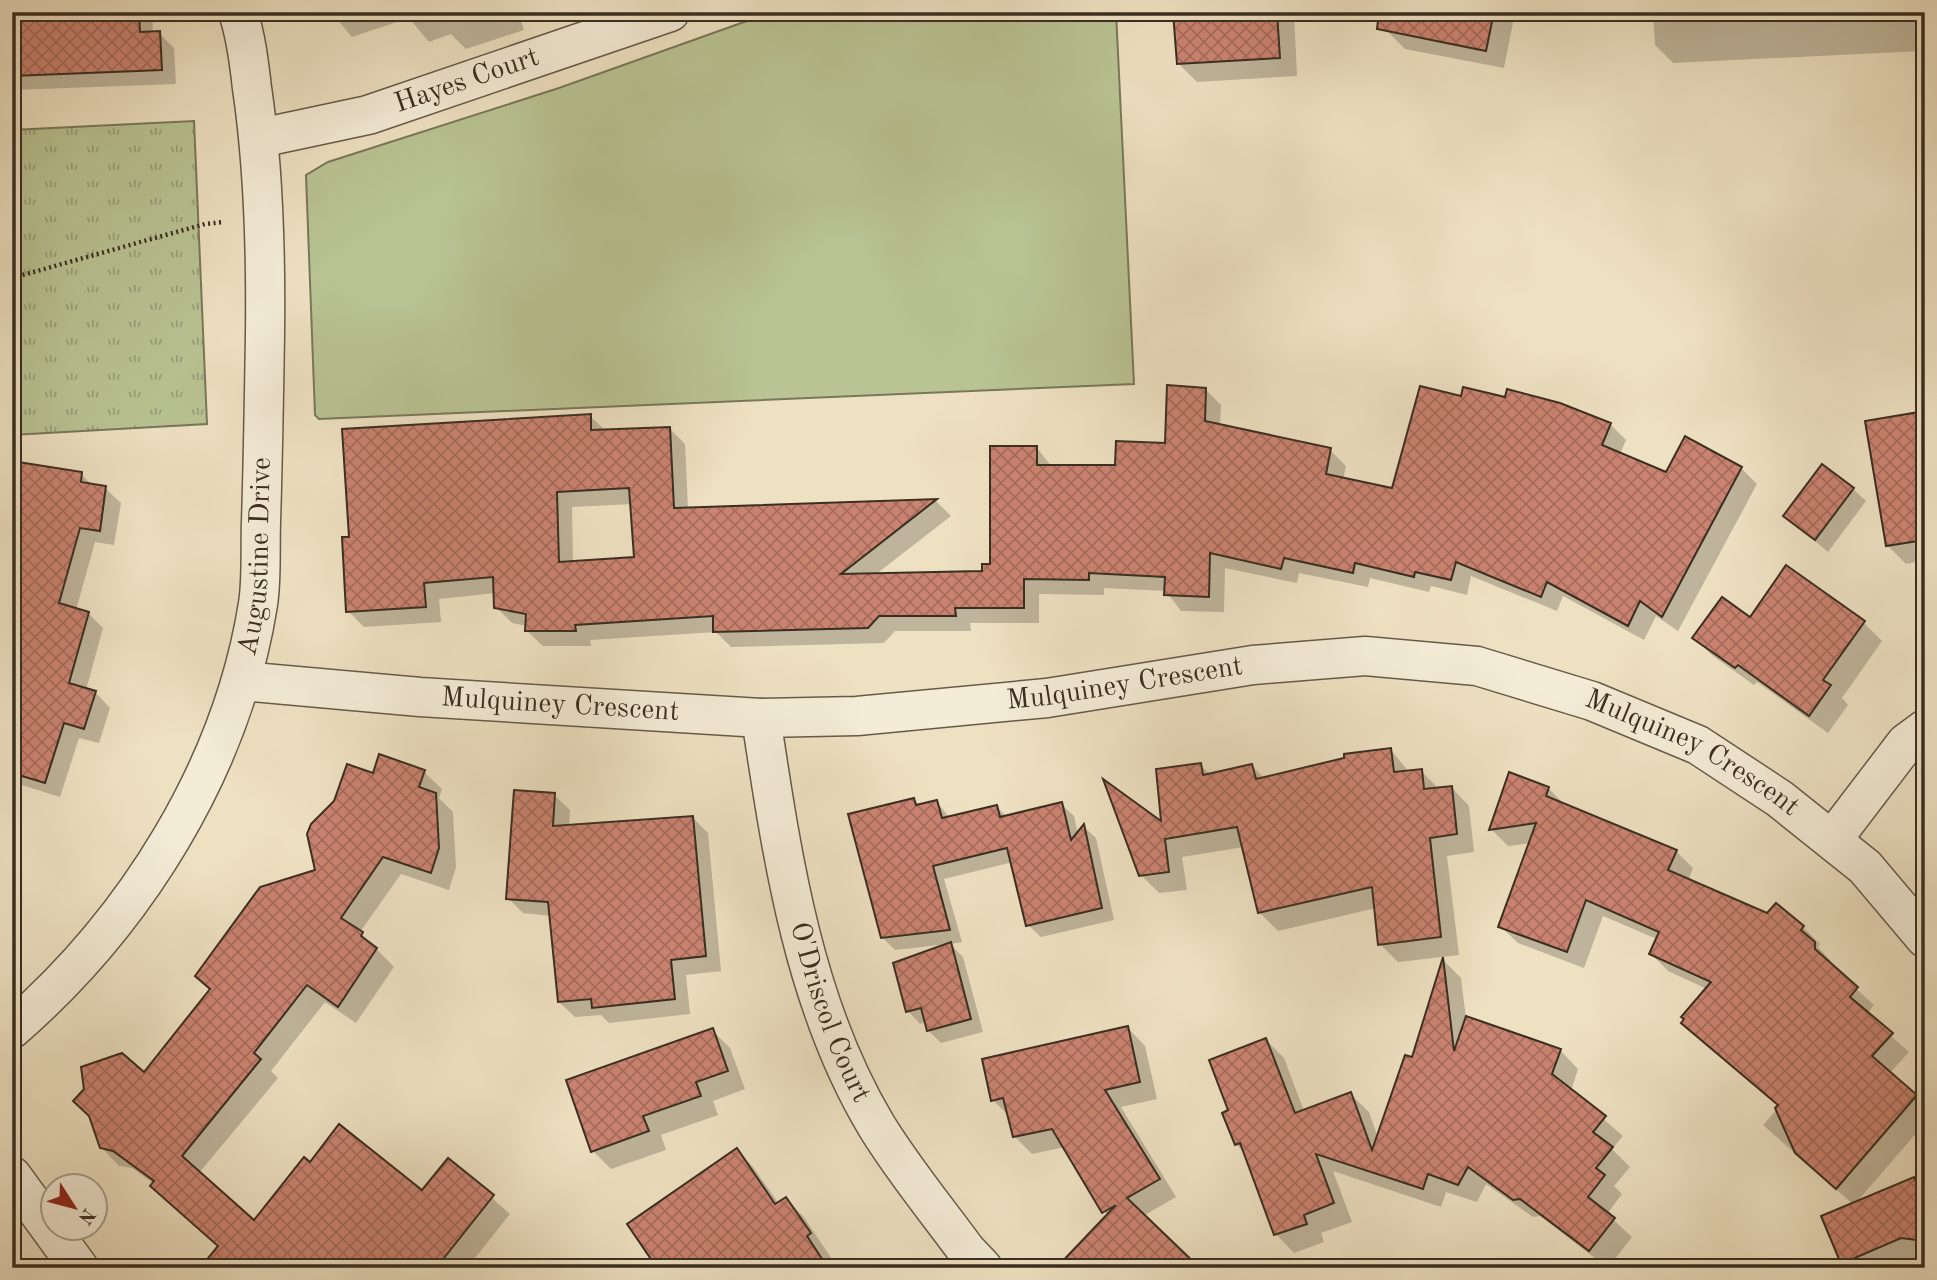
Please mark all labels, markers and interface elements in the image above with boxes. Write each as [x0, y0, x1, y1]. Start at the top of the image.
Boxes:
street label: Hayes Court [391, 44, 543, 119]
street label: Augustine Drive [234, 457, 277, 658]
street label: Mulquiney Crescent [1005, 653, 1245, 716]
street label: Mulquiney Crescent [440, 684, 680, 727]
street label: Mulquiney Crescent [1581, 686, 1804, 822]
street label: O'Driscol Court [784, 919, 875, 1107]
north arrow [38, 1172, 108, 1242]
text: N [73, 1204, 98, 1227]

